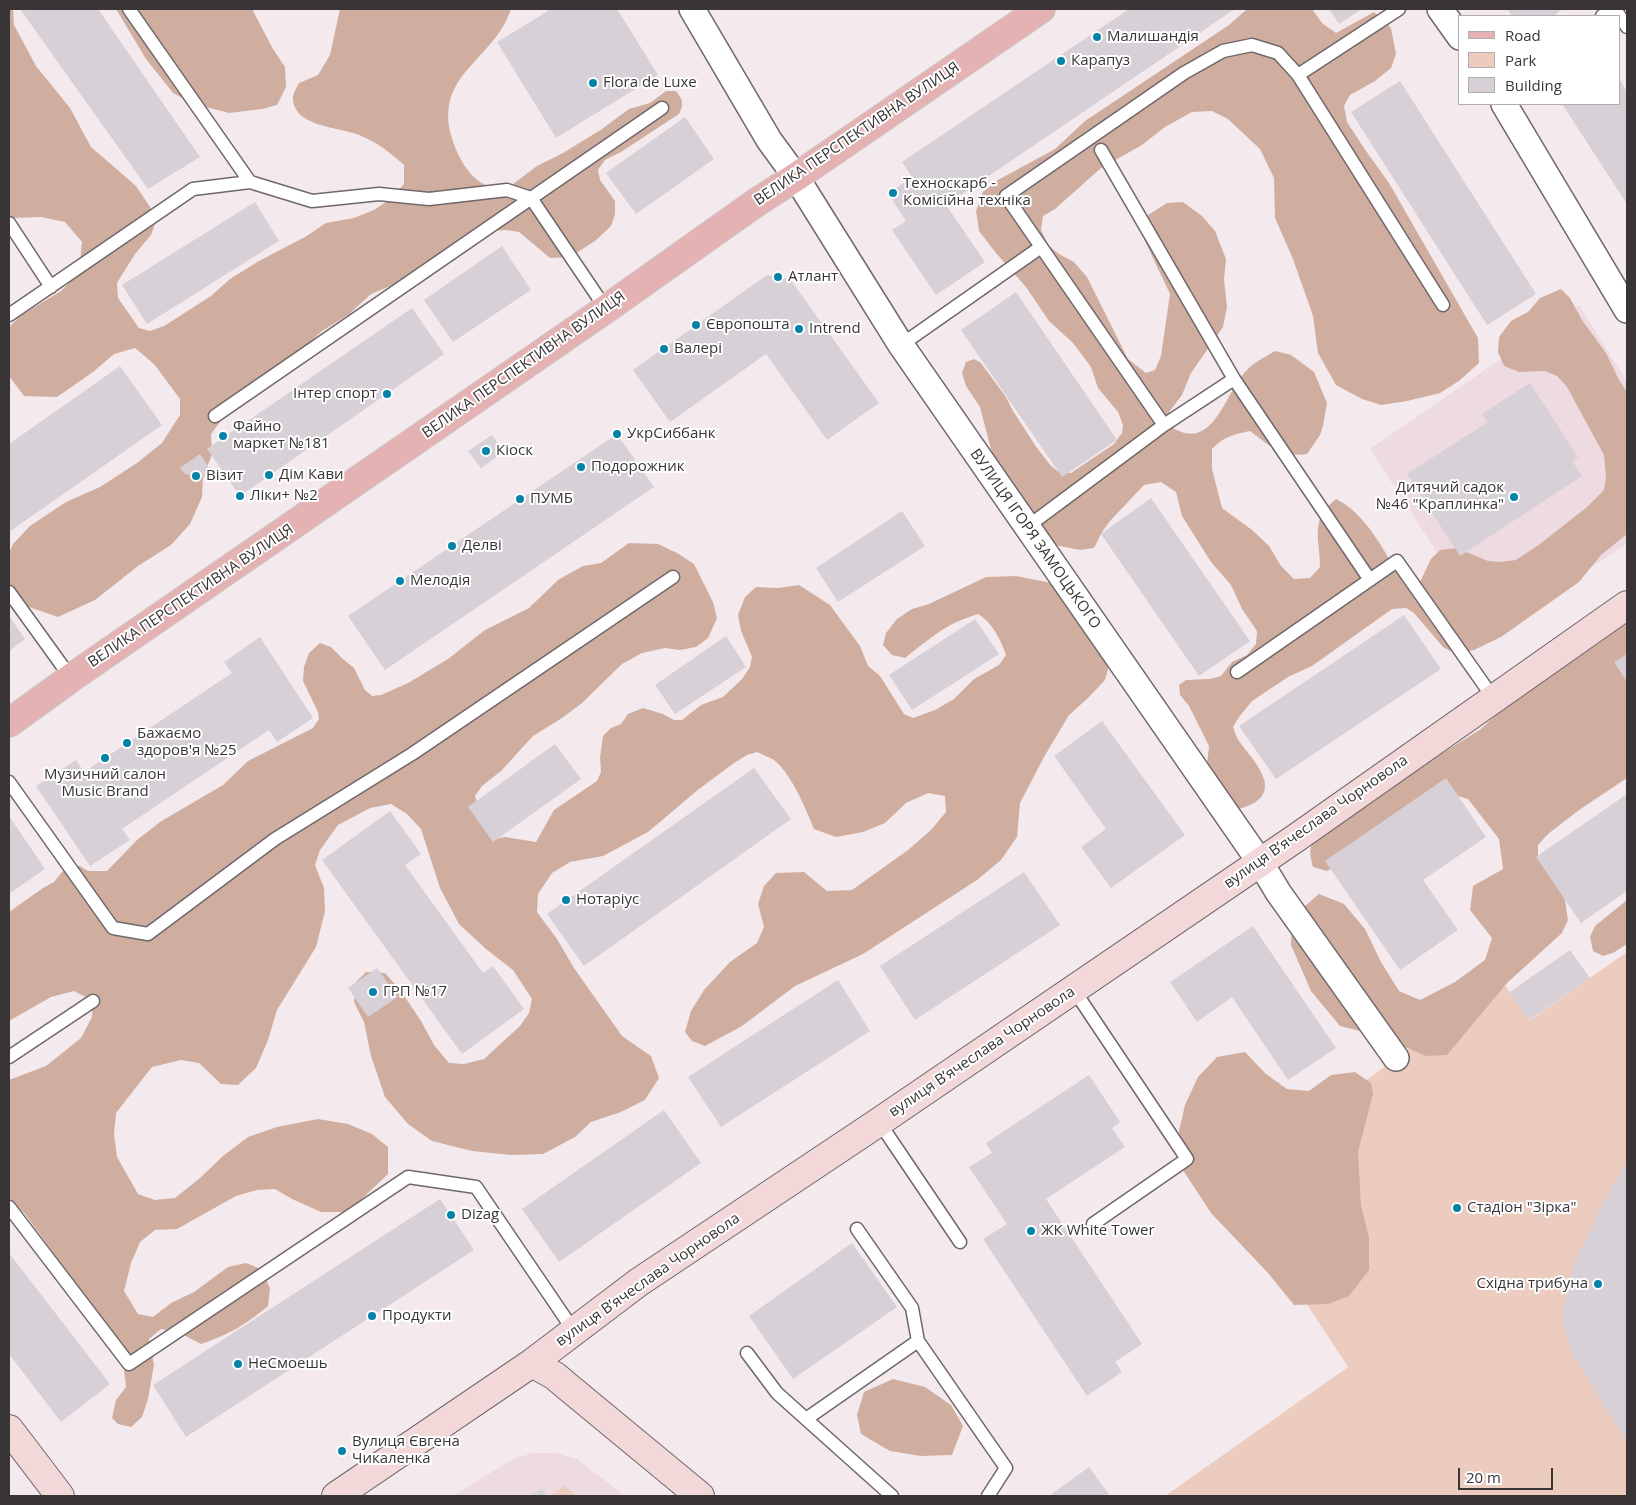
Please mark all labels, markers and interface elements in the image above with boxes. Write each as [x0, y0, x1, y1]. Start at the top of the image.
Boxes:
legend [1458, 15, 1621, 105]
text: Road [1505, 25, 1541, 45]
place label: Малишандія [1107, 28, 1199, 46]
marker: Малишандія [1091, 31, 1103, 43]
text: Park [1505, 50, 1536, 70]
place label: Карапуз [1071, 52, 1130, 70]
marker: Карапуз [1055, 55, 1067, 67]
street label: ВЕЛИКА ПЕРСПЕКТИВНА ВУЛИЦЯ [751, 58, 963, 210]
place label: Flora de Luxe [603, 74, 697, 92]
text: Building [1505, 75, 1562, 95]
marker: Flora de Luxe [587, 77, 599, 89]
place label: Техноскарб - Комісійна техніка [903, 175, 1031, 210]
marker: Техноскарб - Комісійна техніка [887, 187, 899, 199]
place label: Атлант [788, 268, 838, 286]
marker: Атлант [772, 271, 784, 283]
street label: ВЕЛИКА ПЕРСПЕКТИВНА ВУЛИЦЯ [419, 288, 629, 442]
place label: Європошта [706, 316, 789, 334]
marker: Європошта [690, 319, 702, 331]
place label: Intrend [809, 320, 861, 338]
marker: Intrend [793, 323, 805, 335]
place label: Валері [674, 340, 722, 358]
marker: Валері [658, 343, 670, 355]
place label: Інтер спорт [293, 385, 377, 403]
marker: Інтер спорт [381, 388, 393, 400]
place label: Файно маркет №181 [233, 418, 330, 453]
place label: УкрСиббанк [627, 425, 716, 443]
marker: УкрСиббанк [611, 428, 623, 440]
marker: Файно маркет №181 [217, 430, 229, 442]
place label: Кіоск [496, 442, 533, 460]
marker: Кіоск [480, 445, 492, 457]
street label: ВУЛИЦЯ ІГОРЯ ЗАМОЦЬКОГО [966, 446, 1104, 632]
place label: Подорожник [591, 458, 685, 476]
marker: Подорожник [575, 461, 587, 473]
place label: Дім Кави [279, 466, 344, 484]
place label: Візит [206, 467, 243, 485]
marker: Дім Кави [263, 469, 275, 481]
marker: Візит [190, 470, 202, 482]
place label: Дитячий садок №46 "Краплинка" [1376, 479, 1504, 514]
place label: Ліки+ №2 [250, 487, 318, 505]
marker: Ліки+ №2 [234, 490, 246, 502]
place label: ПУМБ [530, 490, 573, 508]
marker: Дитячий садок №46 "Краплинка" [1508, 491, 1520, 503]
marker: ПУМБ [514, 493, 526, 505]
street label: ВЕЛИКА ПЕРСПЕКТИВНА ВУЛИЦЯ [85, 520, 297, 672]
place label: Делві [462, 537, 502, 555]
marker: Делві [446, 540, 458, 552]
place label: Мелодія [410, 572, 470, 590]
marker: Мелодія [394, 575, 406, 587]
place label: Бажаємо здоров'я №25 [137, 725, 237, 760]
marker: Бажаємо здоров'я №25 [121, 737, 133, 749]
street label: вулиця Вʼячеслава Чорновола [1221, 751, 1411, 893]
marker: Музичний салон Music Brand [99, 752, 111, 764]
place label: Музичний салон Music Brand [44, 766, 166, 801]
place label: Нотаріус [576, 891, 639, 909]
marker: Нотаріус [560, 894, 572, 906]
place label: ГРП №17 [383, 983, 447, 1001]
street label: вулиця Вʼячеслава Чорновола [886, 983, 1078, 1121]
marker: ГРП №17 [367, 986, 379, 998]
place label: Стадіон "Зірка" [1467, 1199, 1576, 1217]
marker: Стадіон "Зірка" [1451, 1202, 1463, 1214]
place label: Dizag [461, 1206, 499, 1224]
marker: Dizag [445, 1209, 457, 1221]
street label: вулиця Вʼячеслава Чорновола [553, 1209, 743, 1351]
place label: ЖК White Tower [1041, 1222, 1155, 1240]
marker: ЖК White Tower [1025, 1225, 1037, 1237]
place label: Східна трибуна [1477, 1275, 1588, 1293]
marker: Східна трибуна [1592, 1278, 1604, 1290]
place label: Продукти [382, 1307, 452, 1325]
marker: Продукти [366, 1310, 378, 1322]
place label: НеСмоешь [248, 1355, 328, 1373]
marker: НеСмоешь [232, 1358, 244, 1370]
place label: Вулиця Євгена Чикаленка [352, 1433, 460, 1468]
marker: Вулиця Євгена Чикаленка [336, 1445, 348, 1457]
scale bar [1461, 1458, 1556, 1490]
text: 20 m [1466, 1467, 1501, 1487]

